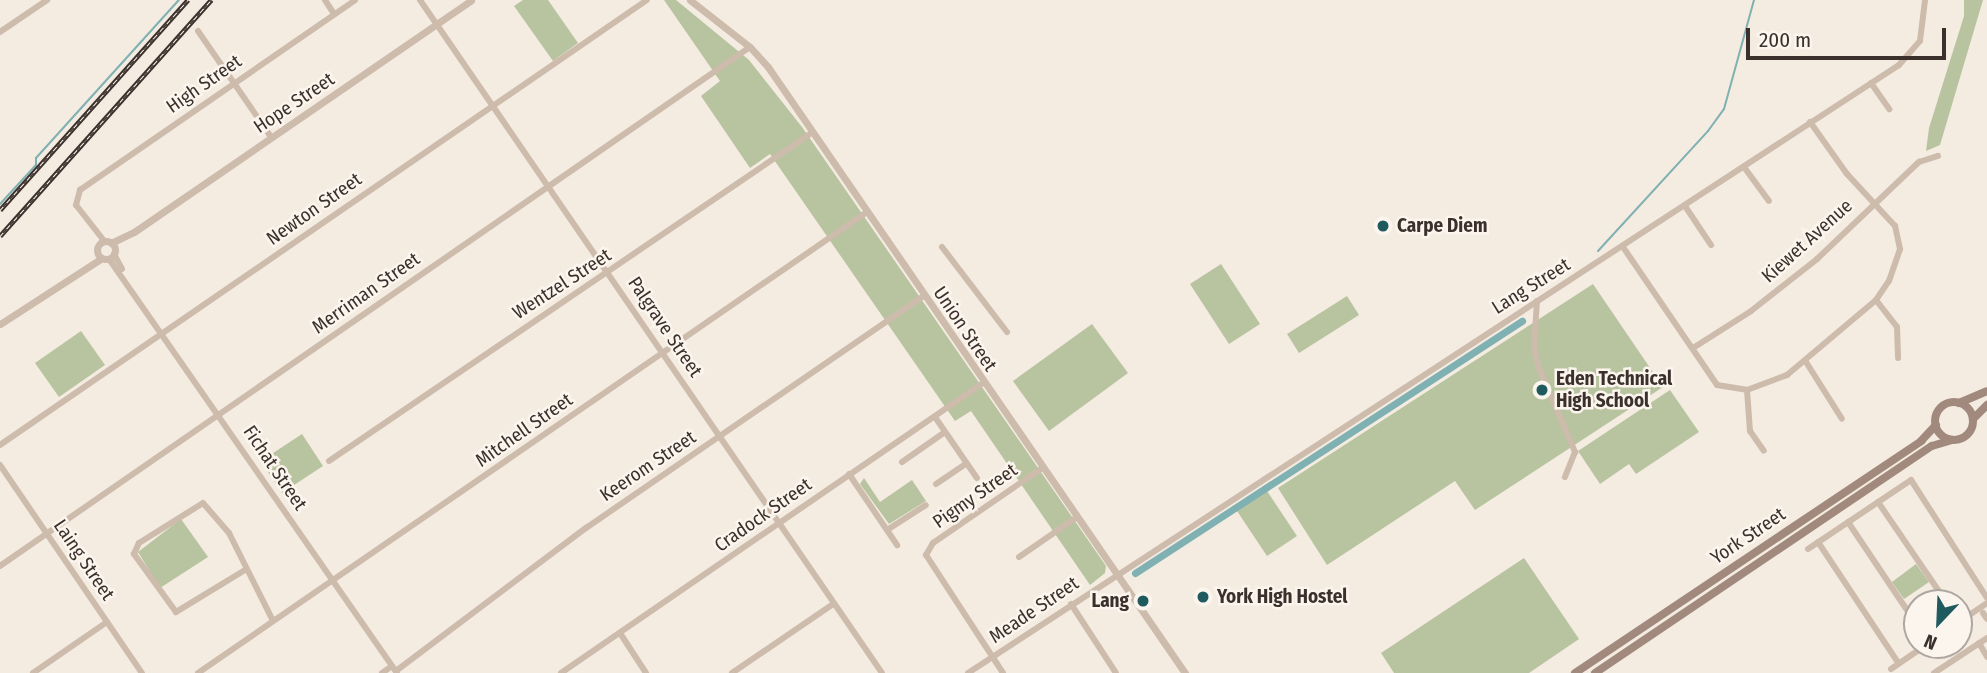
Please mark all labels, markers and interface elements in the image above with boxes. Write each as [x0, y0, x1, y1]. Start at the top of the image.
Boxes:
scale bar [1749, 14, 1948, 58]
text: 200 m [1759, 27, 1811, 53]
street label: High Street [162, 50, 246, 118]
street label: Hope Street [249, 68, 339, 138]
street label: Newton Street [262, 168, 366, 250]
street label: Kiewet Avenue [1757, 194, 1857, 288]
place label: Carpe Diem [1397, 215, 1487, 237]
marker: Carpe Diem [1375, 218, 1391, 234]
street label: Wentzel Street [509, 244, 615, 324]
street label: Merriman Street [308, 248, 424, 338]
street label: Lang Street [1488, 253, 1574, 319]
street label: Palgrave Street [623, 273, 707, 381]
street label: Union Street [928, 282, 1002, 376]
place label: Eden Technical High School [1556, 368, 1672, 412]
marker: Eden Technical High School [1534, 382, 1550, 398]
street label: Mitchell Street [471, 388, 577, 472]
street label: Fichat Street [238, 421, 312, 515]
street label: Keerom Street [596, 426, 700, 506]
street label: Pigmy Street [928, 459, 1022, 533]
street label: Cradock Street [710, 473, 816, 557]
street label: York Street [1706, 503, 1790, 569]
street label: Laing Street [49, 515, 119, 605]
street label: Meade Street [985, 572, 1083, 648]
place label: York High Hostel [1217, 586, 1348, 608]
marker: York High Hostel [1195, 589, 1211, 605]
north arrow [1903, 589, 1973, 659]
place label: Lang [1091, 590, 1129, 612]
marker: Lang [1135, 593, 1151, 609]
text: N [1921, 629, 1940, 655]

